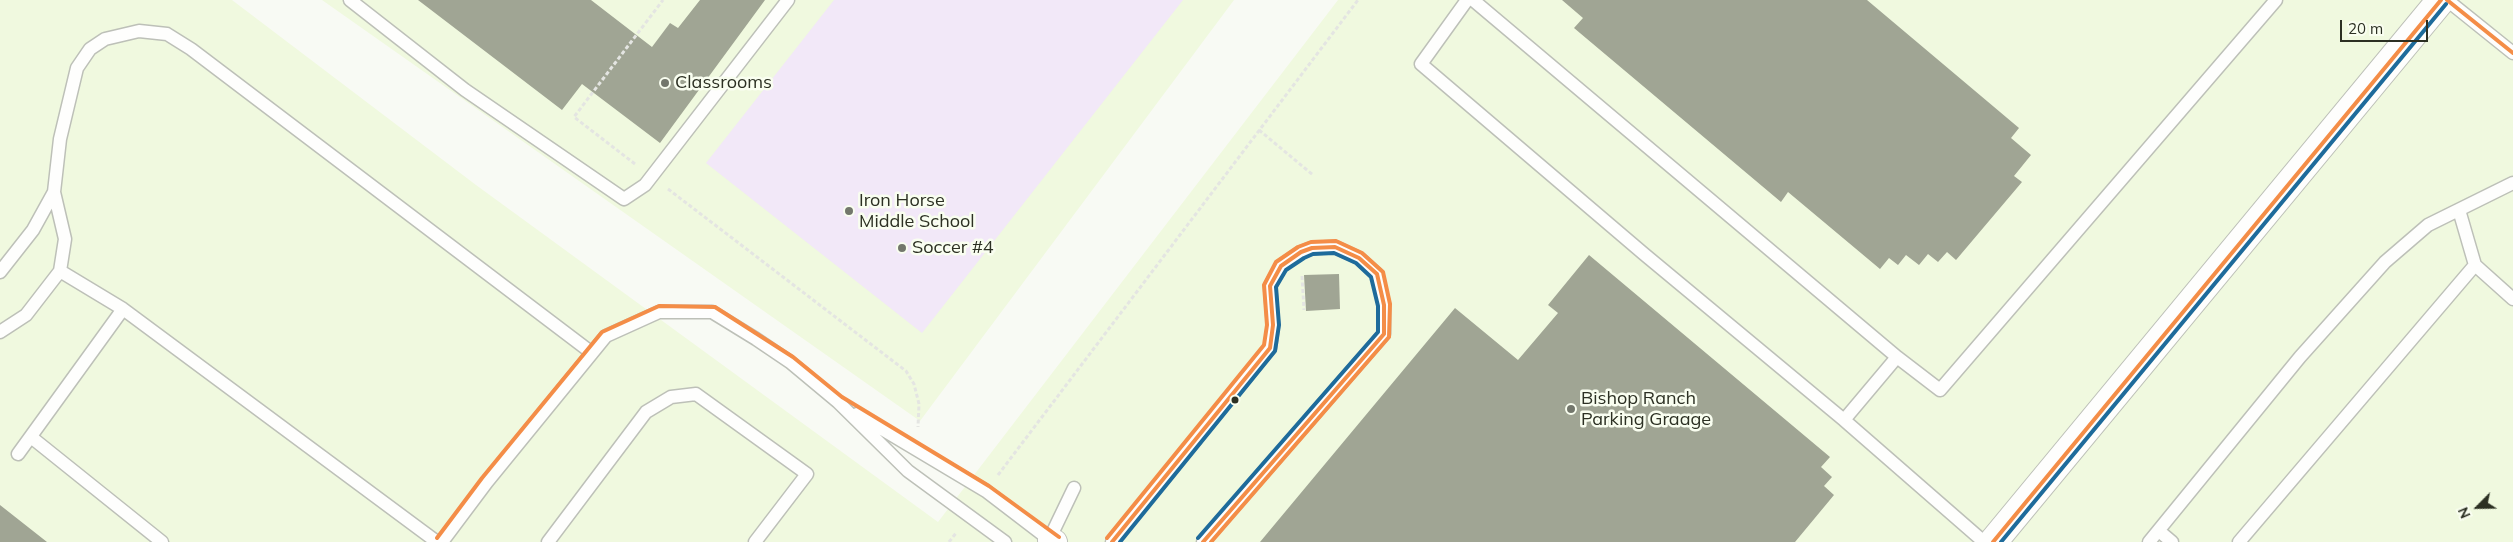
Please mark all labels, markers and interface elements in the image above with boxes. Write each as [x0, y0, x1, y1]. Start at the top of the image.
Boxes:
scale bar [2343, 10, 2430, 42]
text: 20 m [2348, 19, 2383, 38]
place label: Classrooms [675, 72, 772, 94]
marker: Classrooms [659, 77, 671, 89]
place label: Iron Horse Middle School [859, 190, 975, 232]
marker: Iron Horse Middle School [843, 205, 855, 217]
place label: Soccer #4 [912, 237, 994, 259]
marker: Soccer #4 [896, 242, 908, 254]
place label: Bishop Ranch Parking Graage [1581, 388, 1711, 430]
unlabelled marker [1230, 395, 1240, 405]
marker: Bishop Ranch Parking Graage [1565, 403, 1577, 415]
north arrow [2453, 482, 2503, 532]
text: N [2454, 504, 2475, 521]

